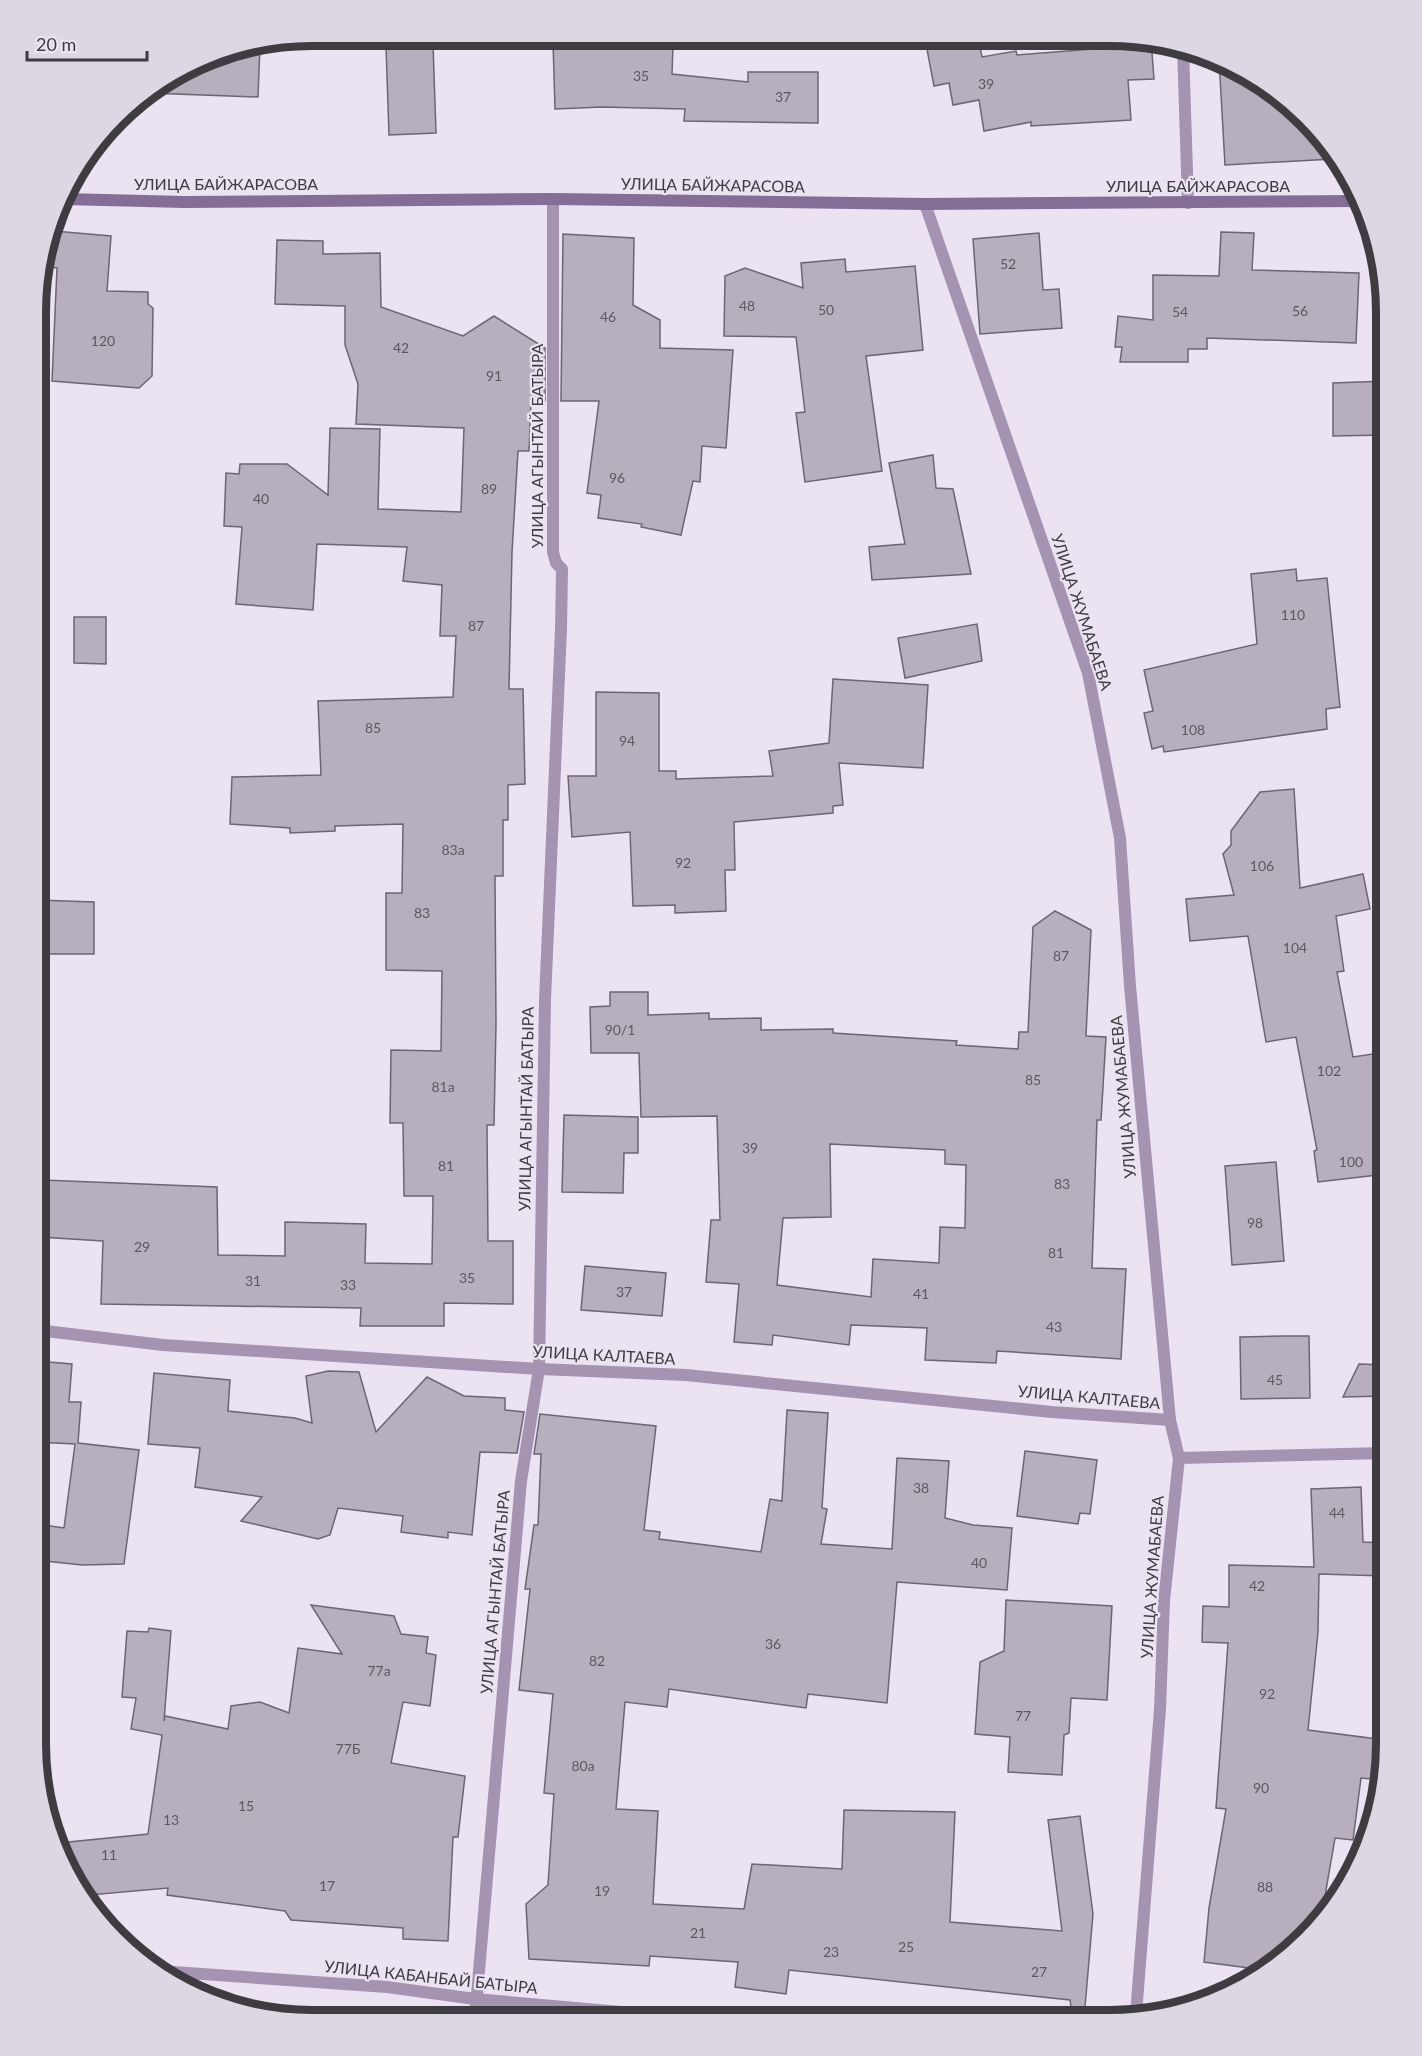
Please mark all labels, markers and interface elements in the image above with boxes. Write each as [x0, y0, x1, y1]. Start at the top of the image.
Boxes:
scale bar [27, 24, 147, 62]
text: 20 m [36, 33, 76, 55]
house number: 35 [633, 67, 649, 84]
house number: 39 [978, 75, 994, 92]
house number: 37 [775, 88, 791, 105]
street label: УЛИЦА БАЙЖАРАСОВА [621, 173, 805, 196]
street label: УЛИЦА БАЙЖАРАСОВА [134, 174, 318, 193]
street label: УЛИЦА БАЙЖАРАСОВА [1106, 176, 1290, 195]
house number: 52 [1000, 255, 1016, 272]
house number: 48 [739, 297, 755, 314]
house number: 50 [818, 301, 834, 318]
house number: 56 [1292, 302, 1308, 319]
house number: 54 [1172, 303, 1188, 320]
house number: 46 [600, 308, 616, 325]
house number: 120 [91, 332, 115, 349]
house number: 42 [393, 339, 409, 356]
street label: УЛИЦА АГЫНТАЙ БАТЫРА [527, 343, 546, 548]
house number: 91 [486, 367, 502, 384]
house number: 96 [609, 469, 625, 486]
house number: 89 [481, 480, 497, 497]
house number: 40 [253, 490, 269, 507]
street label: УЛИЦА ЖУМАБАЕВА [1048, 531, 1117, 693]
house number: 110 [1281, 606, 1305, 623]
house number: 87 [468, 617, 484, 634]
house number: 85 [365, 719, 381, 736]
house number: 108 [1181, 721, 1205, 738]
house number: 94 [619, 732, 635, 749]
house number: 83а [441, 841, 465, 858]
house number: 92 [675, 854, 691, 871]
house number: 106 [1250, 857, 1274, 874]
house number: 83 [414, 904, 430, 921]
house number: 104 [1283, 939, 1307, 956]
house number: 87 [1053, 947, 1069, 964]
street label: УЛИЦА АГЫНТАЙ БАТЫРА [514, 1006, 537, 1211]
street label: УЛИЦА ЖУМАБАЕВА [1106, 1015, 1139, 1179]
house number: 90/1 [605, 1021, 635, 1038]
house number: 102 [1317, 1062, 1341, 1079]
house number: 85 [1025, 1071, 1041, 1088]
house number: 81а [431, 1078, 455, 1095]
house number: 39 [742, 1139, 758, 1156]
house number: 100 [1339, 1153, 1363, 1170]
house number: 81 [438, 1157, 454, 1174]
house number: 83 [1054, 1175, 1070, 1192]
house number: 98 [1247, 1214, 1263, 1231]
house number: 29 [134, 1238, 150, 1255]
house number: 81 [1048, 1244, 1064, 1261]
house number: 35 [459, 1269, 475, 1286]
house number: 31 [245, 1272, 261, 1289]
house number: 33 [340, 1276, 356, 1293]
house number: 37 [616, 1283, 632, 1300]
house number: 41 [913, 1285, 929, 1302]
house number: 43 [1046, 1318, 1062, 1335]
street label: УЛИЦА КАЛТАЕВА [532, 1341, 676, 1368]
house number: 45 [1267, 1371, 1283, 1388]
street label: УЛИЦА КАЛТАЕВА [1017, 1381, 1161, 1412]
house number: 38 [913, 1479, 929, 1496]
street label: УЛИЦА АГЫНТАЙ БАТЫРА [476, 1489, 513, 1695]
street label: УЛИЦА ЖУМАБАЕВА [1136, 1495, 1167, 1659]
house number: 44 [1329, 1504, 1345, 1521]
house number: 40 [971, 1554, 987, 1571]
house number: 42 [1249, 1577, 1265, 1594]
house number: 36 [765, 1635, 781, 1652]
house number: 82 [589, 1652, 605, 1669]
house number: 77а [367, 1662, 391, 1679]
house number: 92 [1259, 1685, 1275, 1702]
house number: 77 [1015, 1707, 1031, 1724]
house number: 77Б [336, 1740, 361, 1757]
house number: 80а [571, 1757, 595, 1774]
house number: 90 [1253, 1779, 1269, 1796]
house number: 15 [238, 1797, 254, 1814]
house number: 13 [163, 1811, 179, 1828]
house number: 11 [101, 1846, 117, 1863]
house number: 17 [319, 1877, 335, 1894]
house number: 88 [1257, 1878, 1273, 1895]
house number: 19 [594, 1882, 610, 1899]
house number: 21 [690, 1924, 706, 1941]
house number: 25 [898, 1938, 914, 1955]
house number: 23 [823, 1943, 839, 1960]
street label: УЛИЦА КАБАНБАЙ БАТЫРА [323, 1956, 539, 1997]
house number: 27 [1031, 1963, 1047, 1980]

